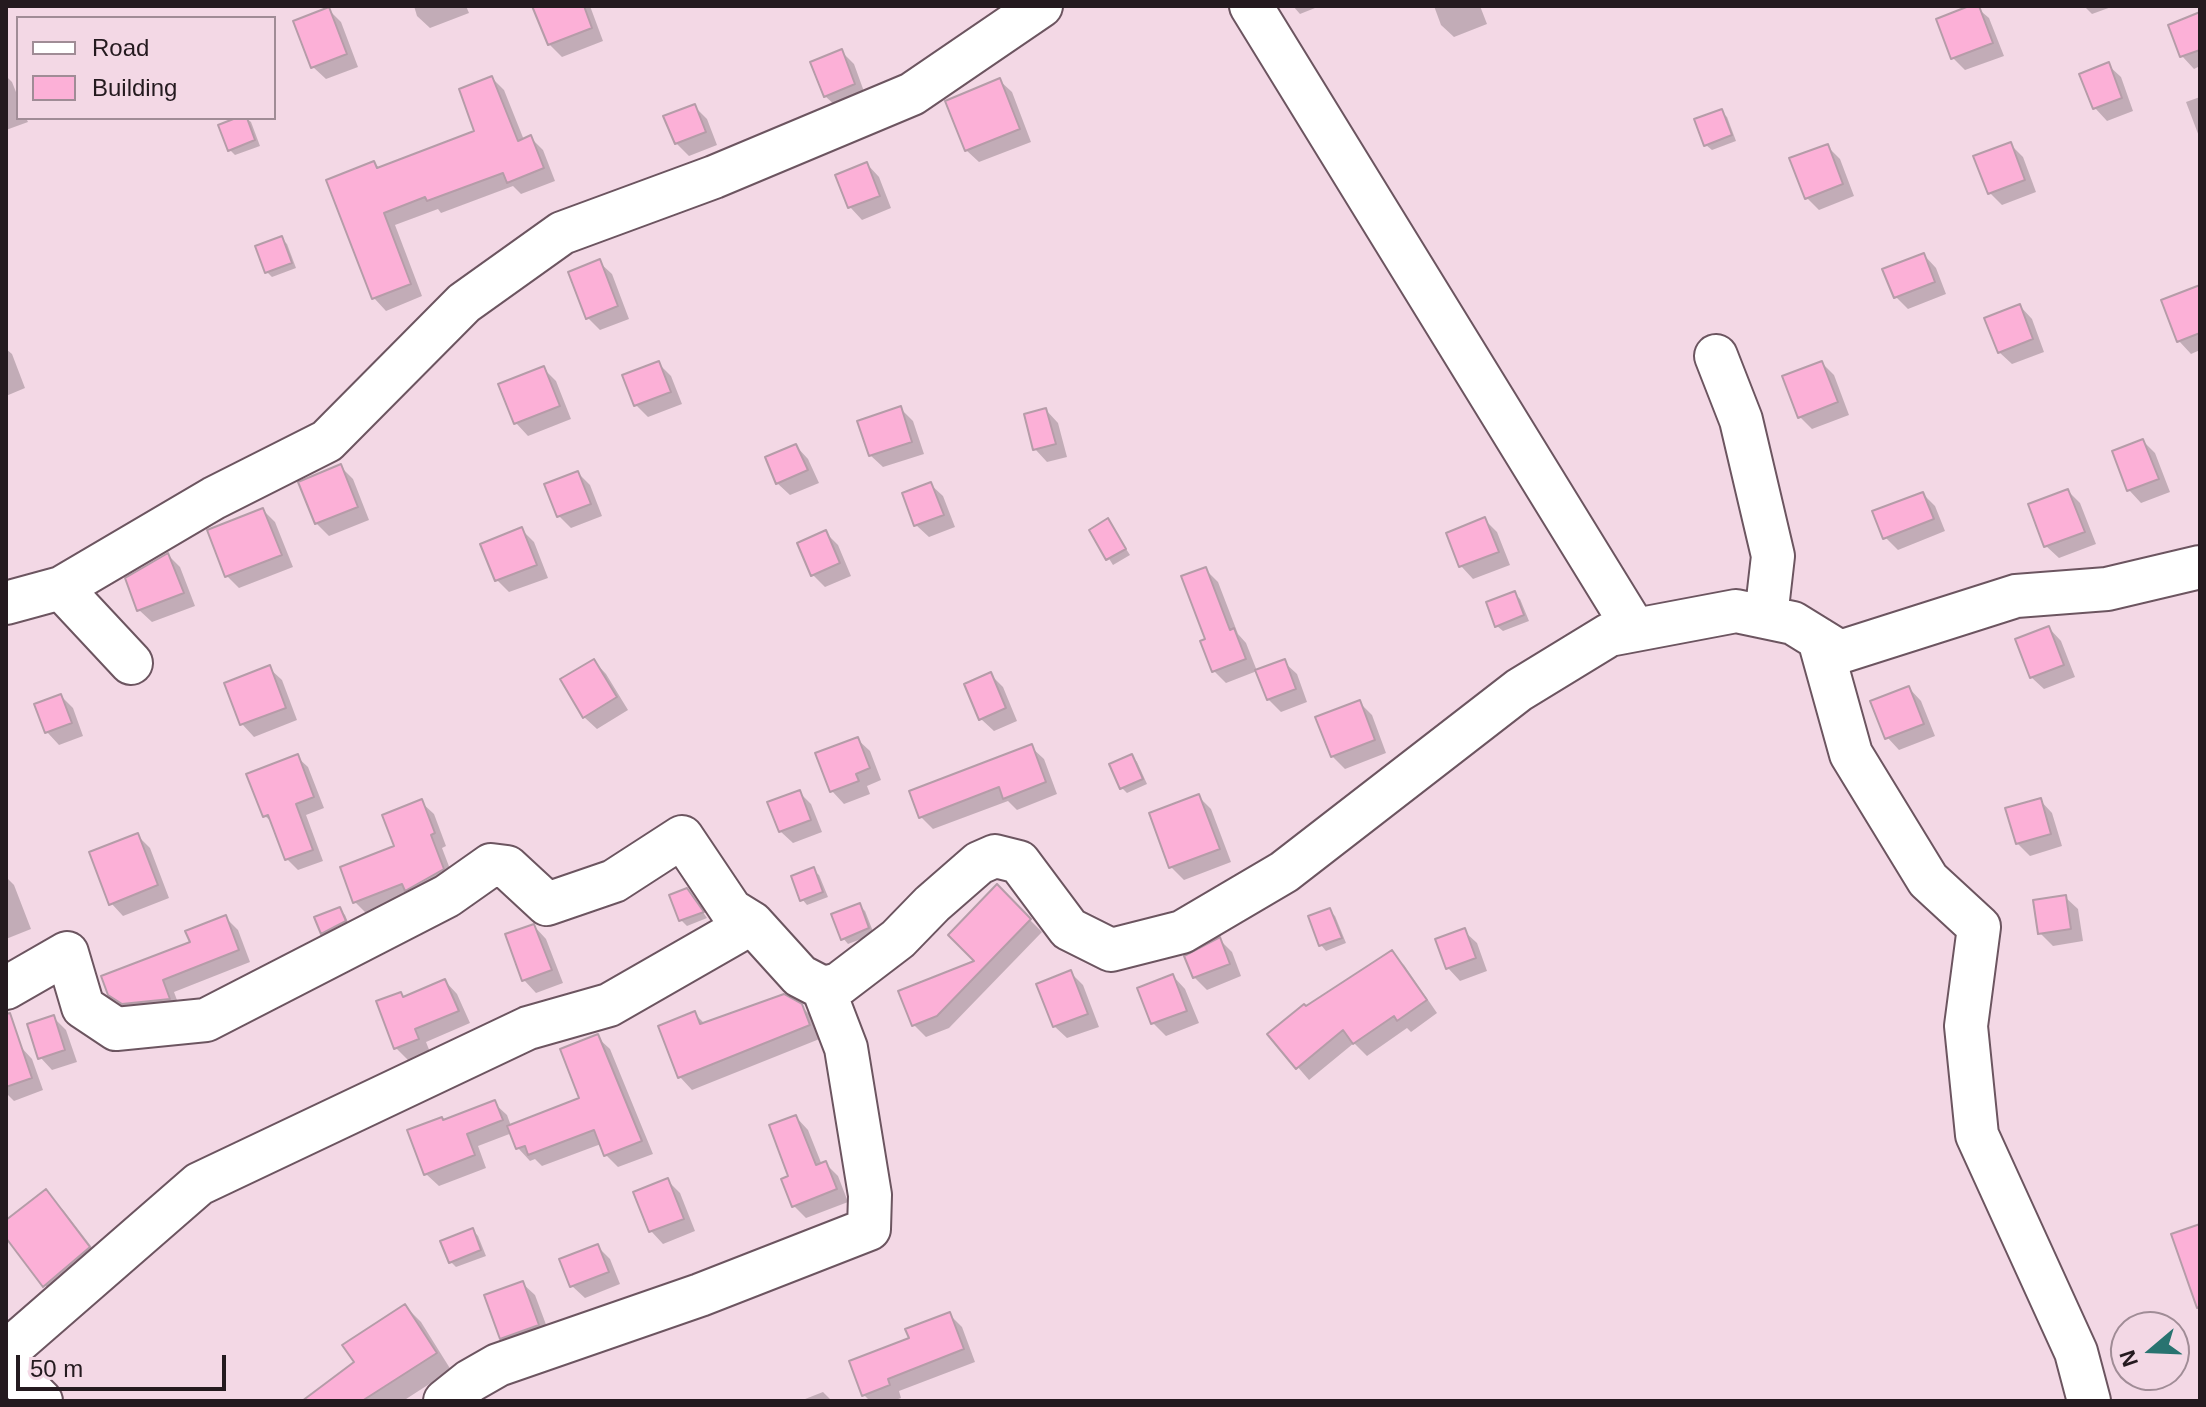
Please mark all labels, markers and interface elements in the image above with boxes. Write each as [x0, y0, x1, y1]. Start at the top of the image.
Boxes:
legend [16, 16, 276, 120]
text: Road [92, 34, 149, 61]
text: Building [92, 74, 177, 101]
north arrow [2110, 1311, 2190, 1391]
scale bar [20, 1339, 230, 1389]
text: N [2114, 1347, 2143, 1370]
text: 50 m [30, 1355, 83, 1382]

